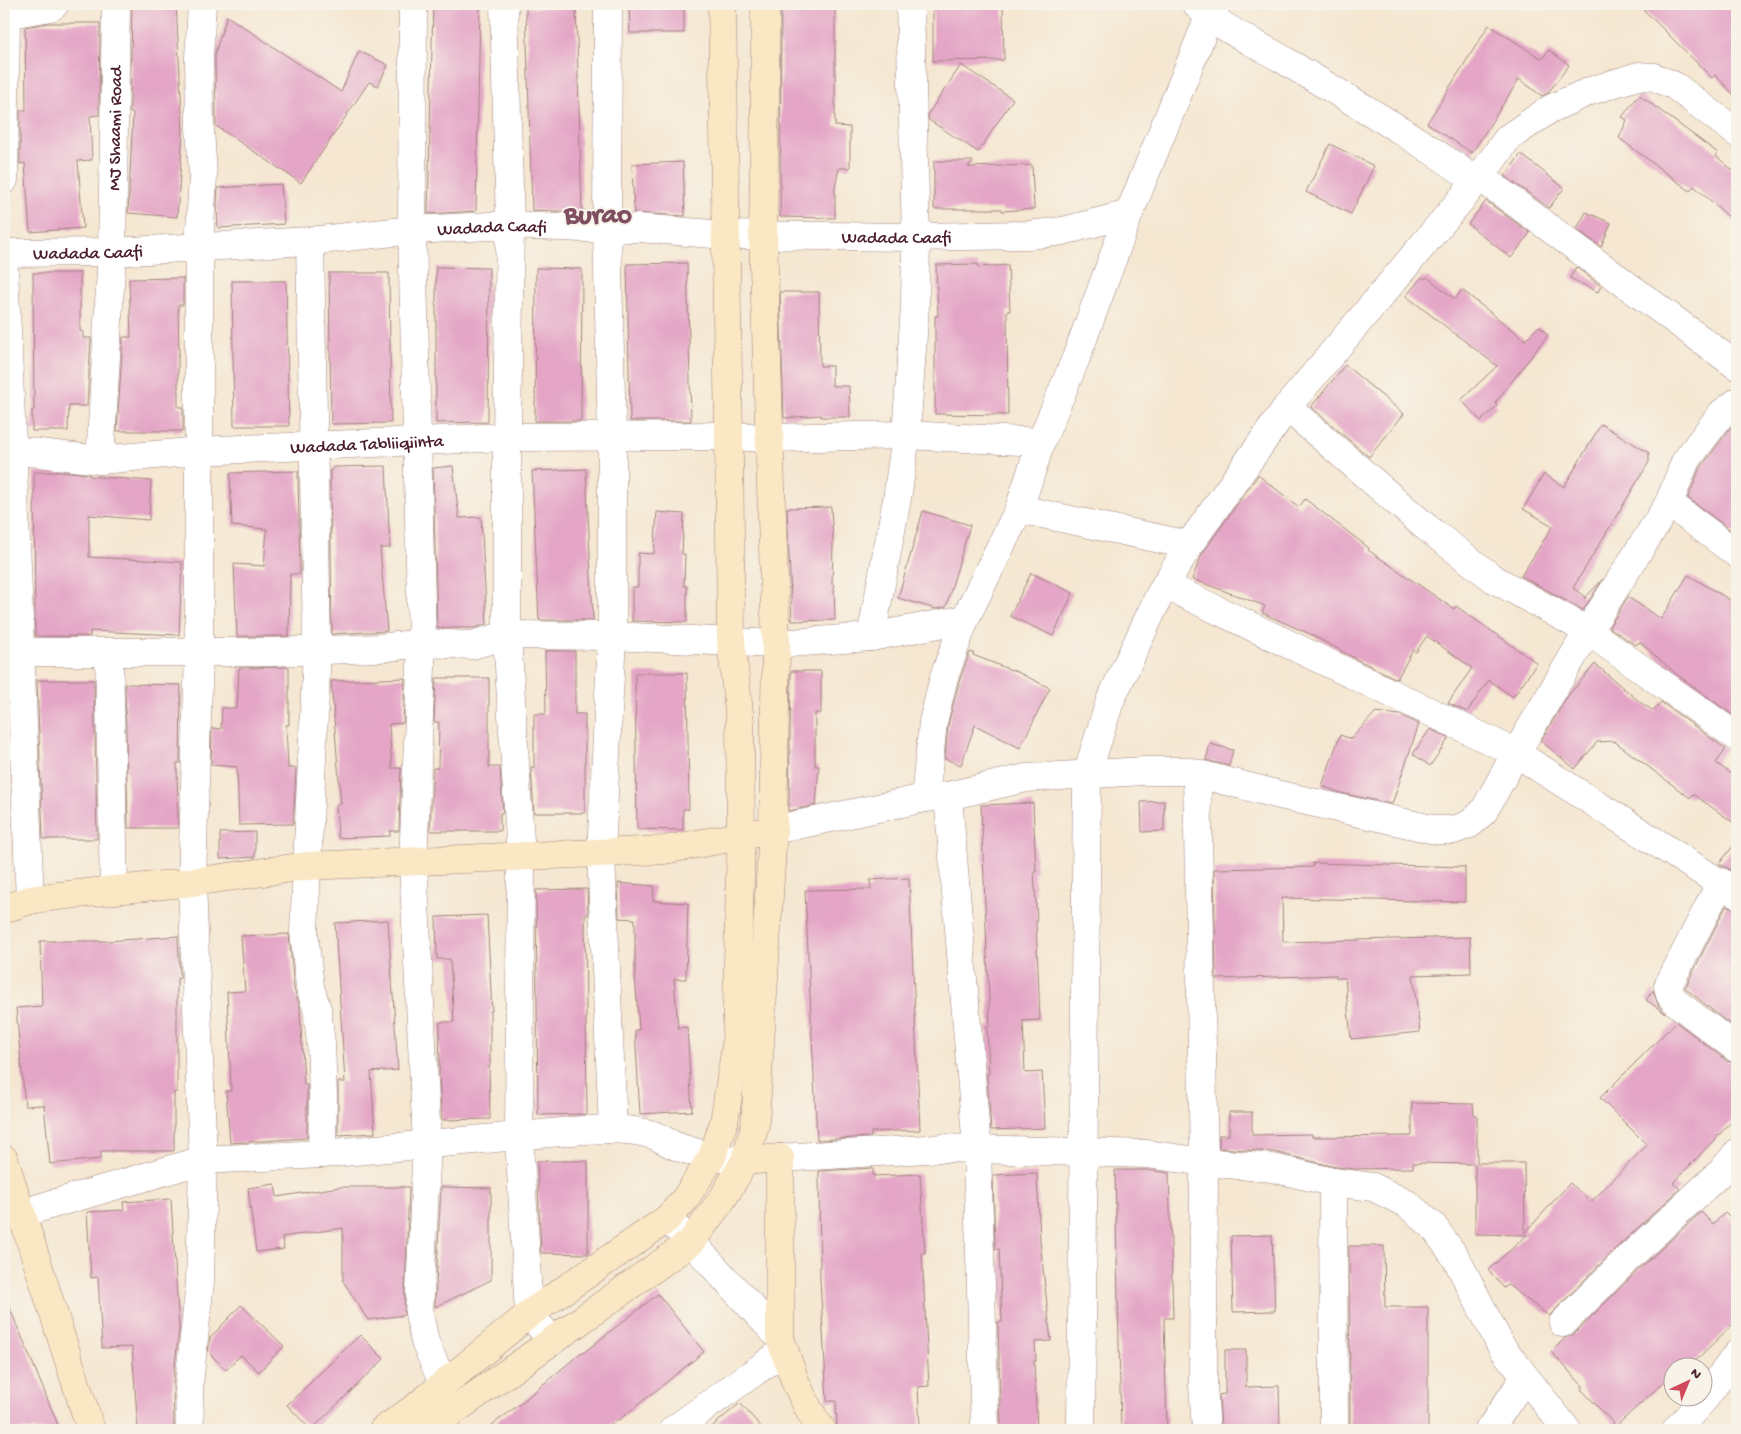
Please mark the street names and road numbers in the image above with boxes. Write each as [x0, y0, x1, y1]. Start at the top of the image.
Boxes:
street label: MJ Shaami Road [105, 64, 128, 191]
street label: Wadada Caafi [437, 217, 547, 242]
street label: Wadada Caafi [842, 228, 952, 250]
street label: Wadada Caafi [33, 242, 144, 266]
street label: Wadada Tabliiqiinta [290, 432, 445, 460]

